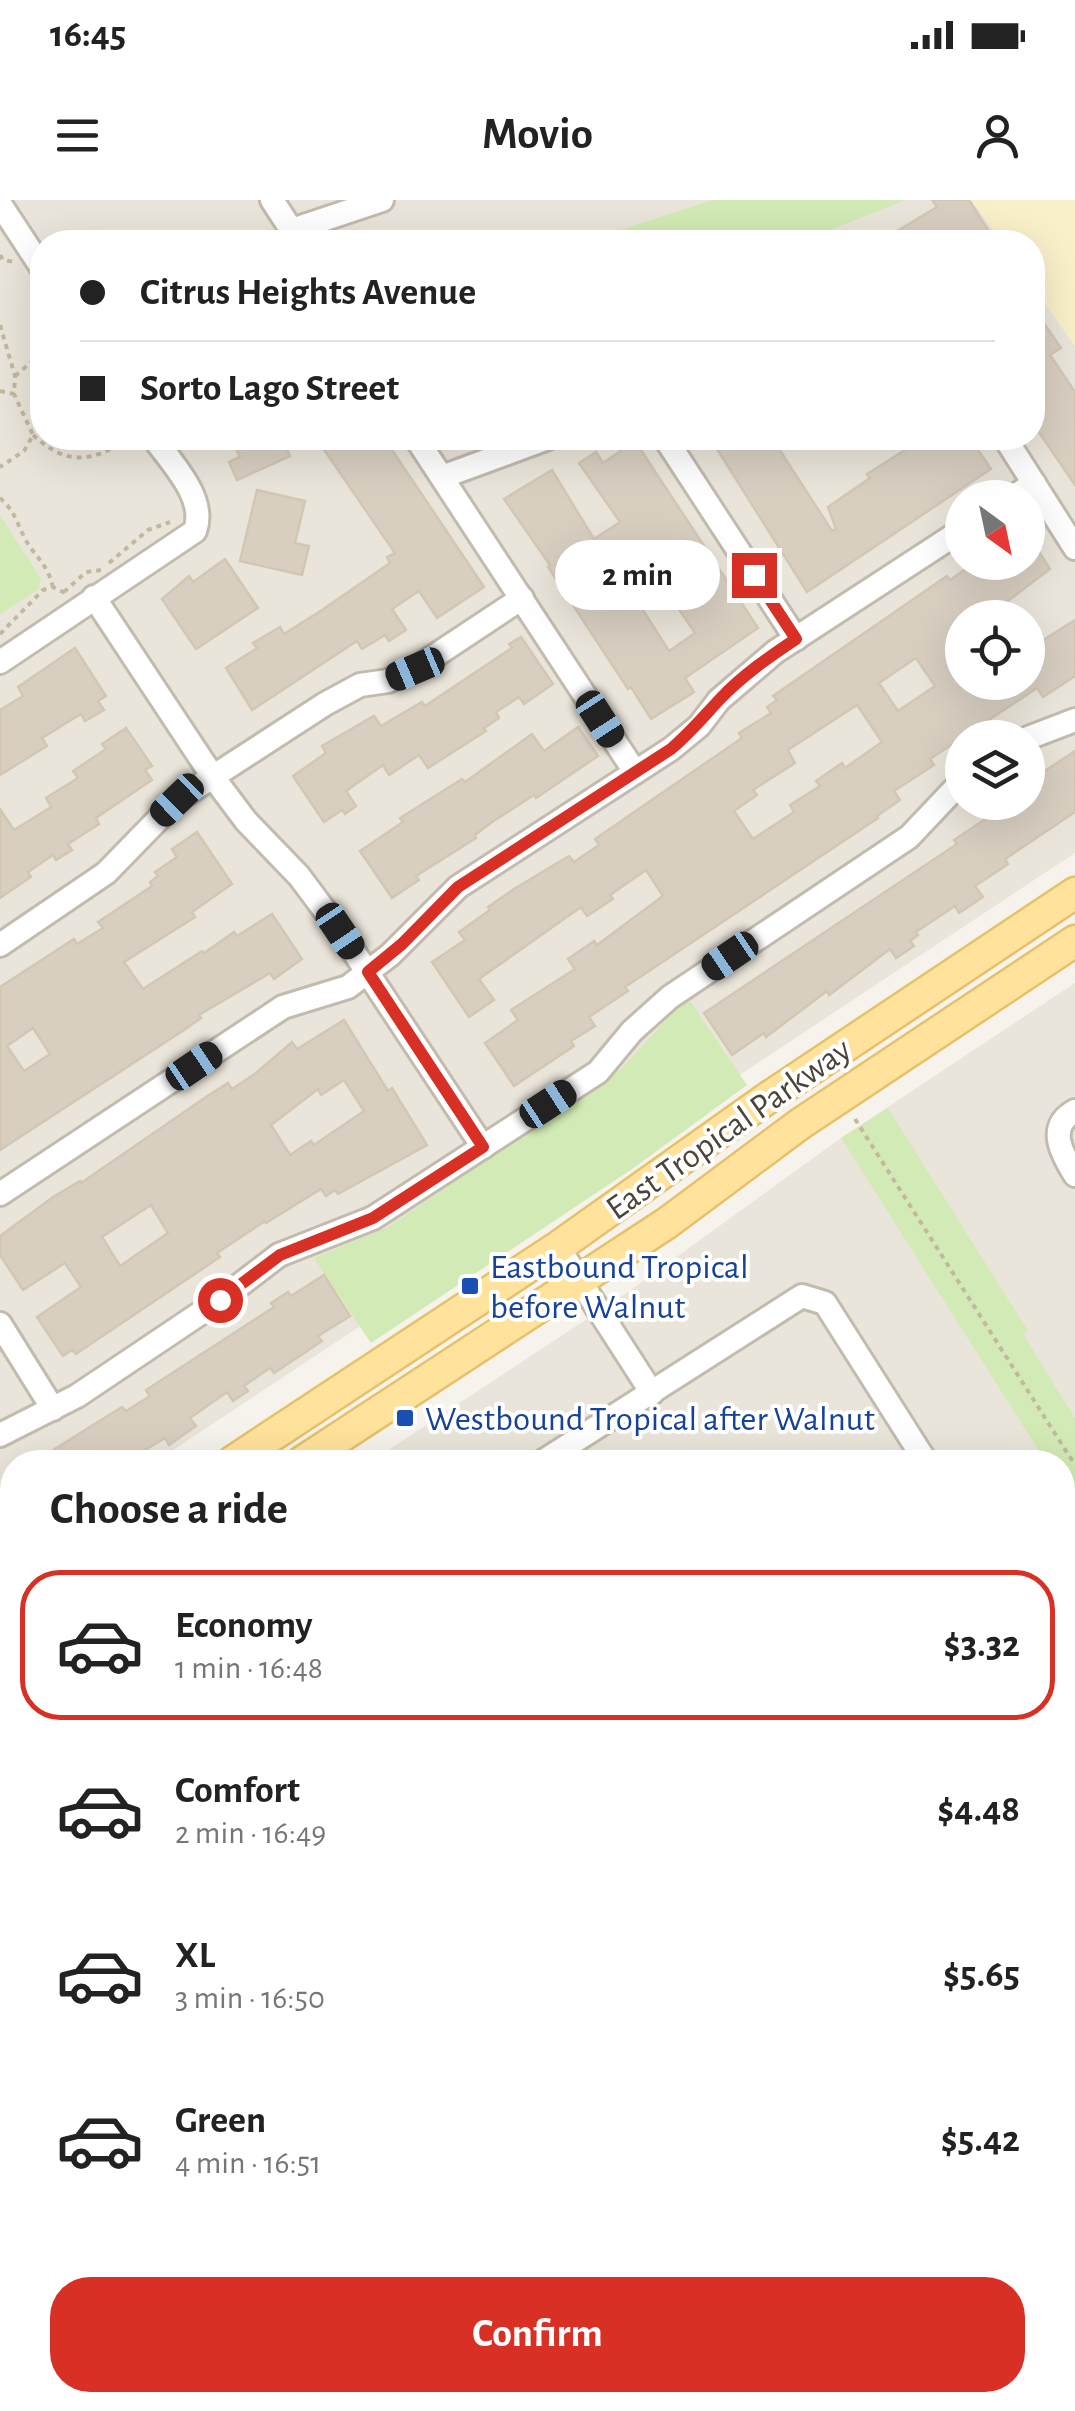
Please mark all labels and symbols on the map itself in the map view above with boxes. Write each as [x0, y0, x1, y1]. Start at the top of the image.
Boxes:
north arrow [945, 480, 1045, 580]
callout: 2 min [554, 540, 719, 610]
route end [732, 553, 777, 598]
car [382, 643, 448, 695]
car [571, 686, 629, 752]
car [145, 768, 209, 832]
car [311, 898, 369, 964]
car [697, 927, 763, 985]
street label: East Tropical Parkway [600, 1032, 858, 1227]
car [161, 1037, 227, 1095]
car [515, 1075, 581, 1133]
place label: Eastbound Tropical before Walnut [490, 1250, 749, 1325]
marker: Eastbound Tropical before Walnut [459, 1275, 481, 1297]
route start [198, 1278, 243, 1323]
place label: Westbound Tropical after Walnut [425, 1402, 875, 1437]
marker: Westbound Tropical after Walnut [394, 1407, 416, 1429]

